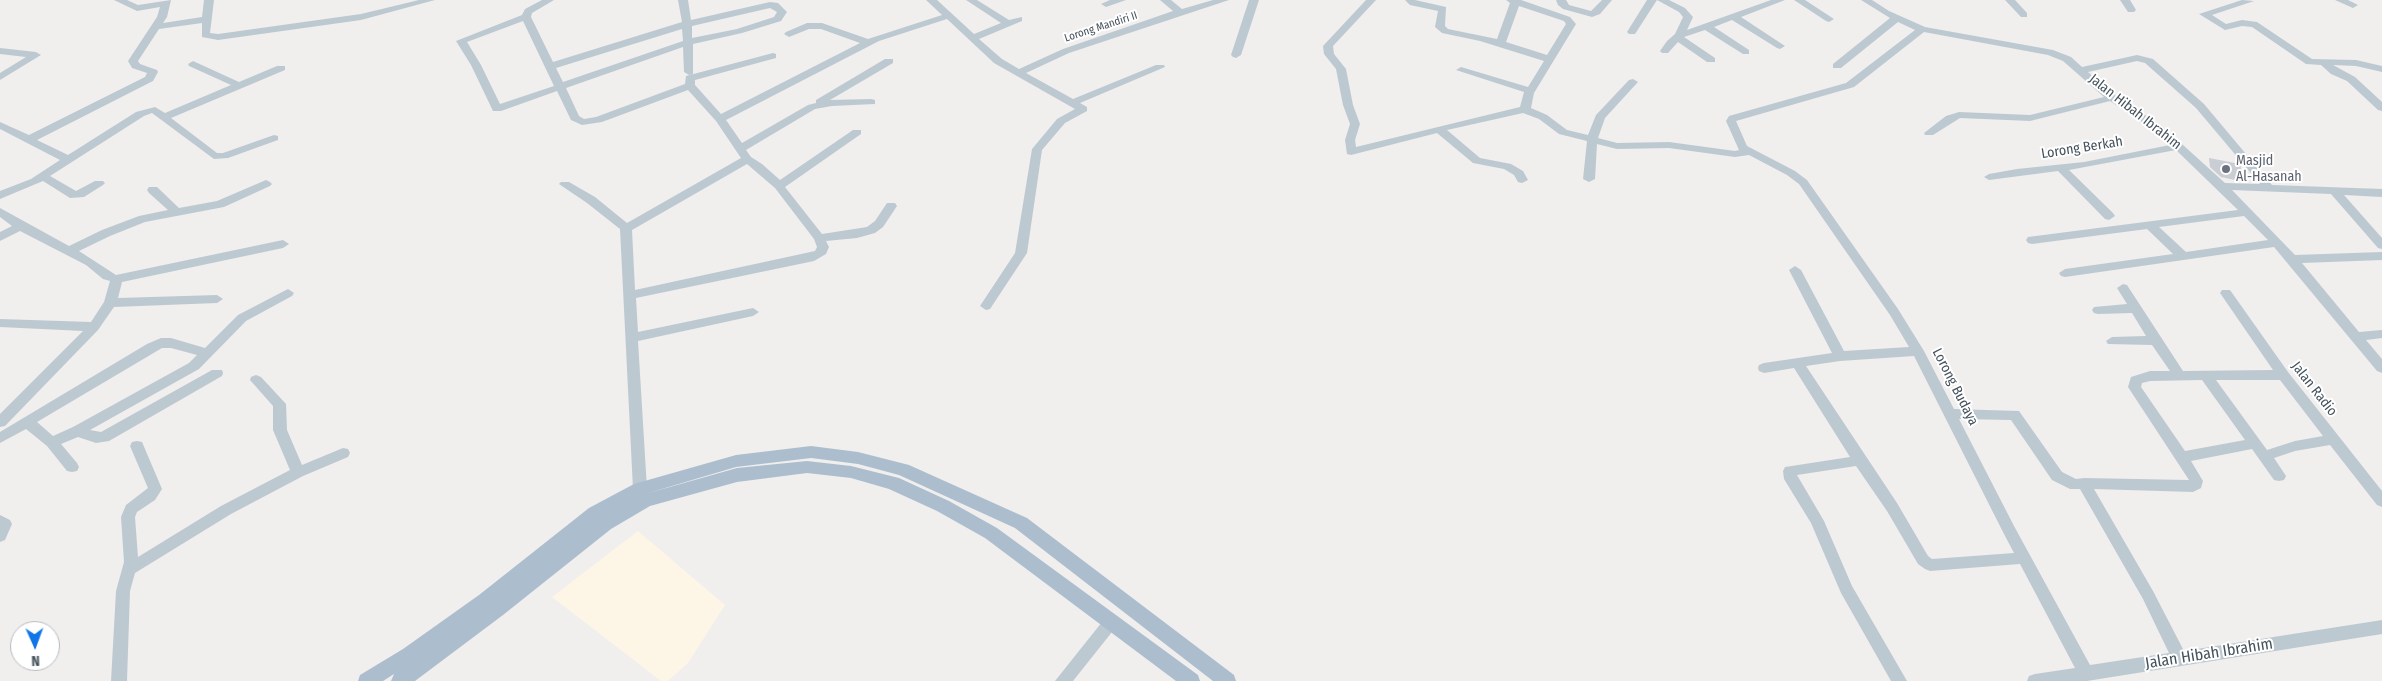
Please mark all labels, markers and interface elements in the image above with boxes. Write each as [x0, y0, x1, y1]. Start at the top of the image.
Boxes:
street label: Lorong Mandiri II [1063, 9, 1139, 45]
street label: Jalan Hibah Ibrahim [2085, 71, 2185, 153]
street label: Lorong Berkah [2040, 133, 2124, 163]
place label: Masjid Al-Hasanah [2236, 153, 2302, 186]
marker: Masjid Al-Hasanah [2220, 163, 2232, 175]
street label: Lorong Budaya [1928, 346, 1982, 428]
street label: Jalan Radio [2288, 358, 2340, 420]
north arrow [10, 621, 60, 671]
street label: Jalan Hibah Ibrahim [2144, 634, 2274, 674]
text: N [31, 652, 40, 669]

